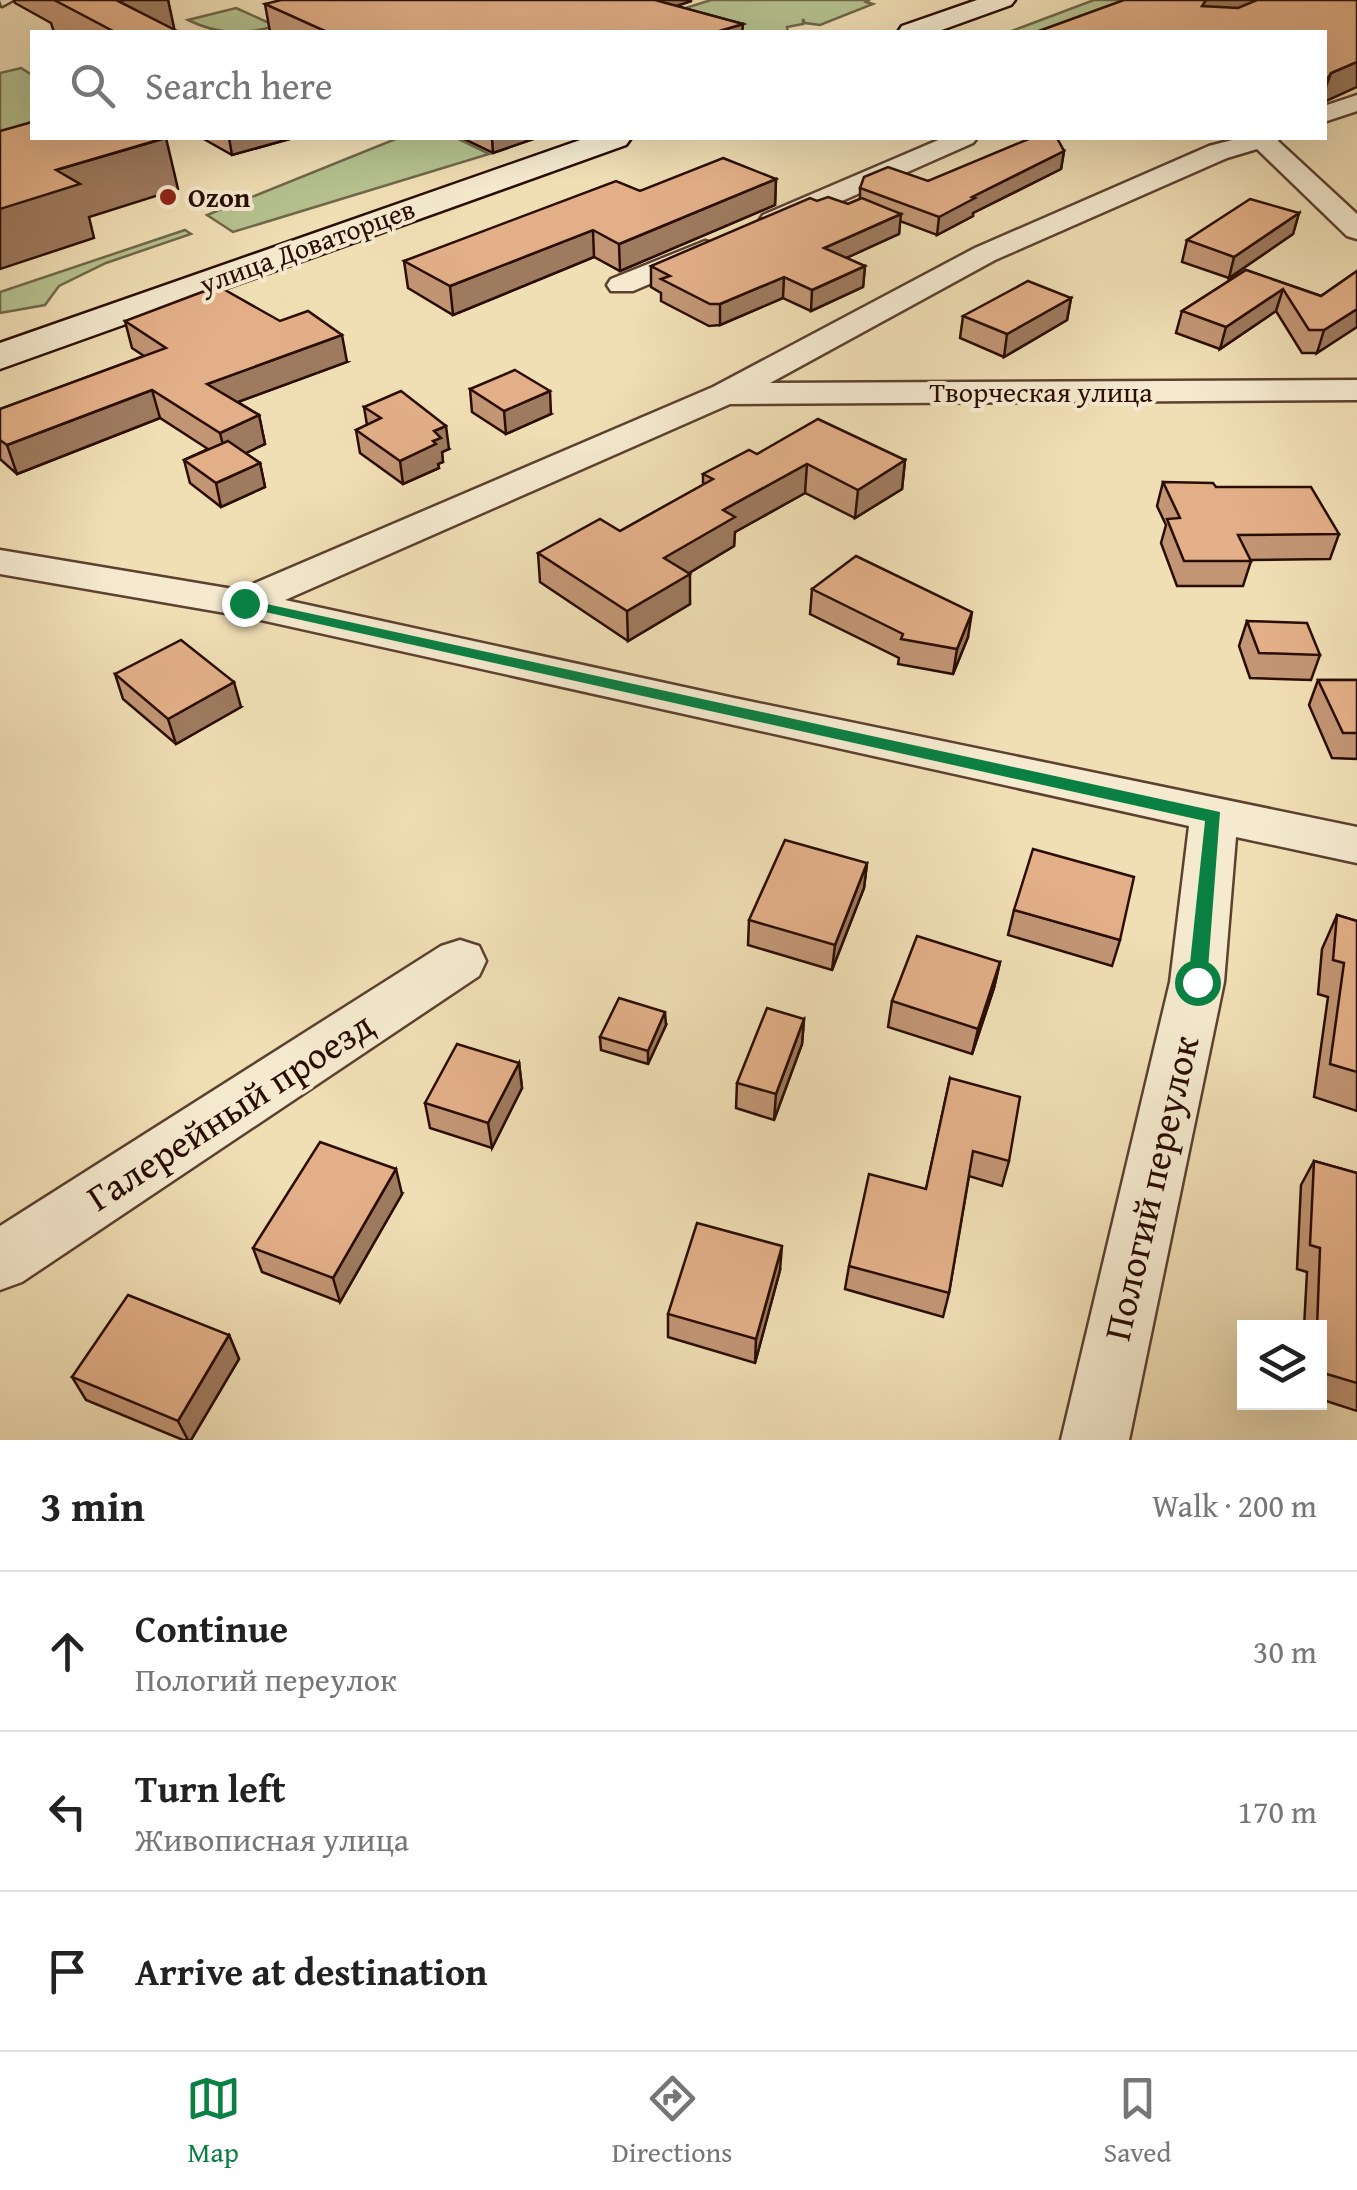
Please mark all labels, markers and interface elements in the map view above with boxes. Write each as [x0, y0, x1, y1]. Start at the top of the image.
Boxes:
search box [30, 30, 1327, 140]
text: Search here [145, 57, 333, 113]
icon: search [65, 58, 120, 113]
place label: Ozon [188, 176, 251, 217]
marker: Ozon [157, 186, 179, 208]
street label: улица Доваторцев [192, 188, 420, 304]
street label: Творческая улица [929, 371, 1153, 412]
route end [222, 581, 268, 627]
route start [1175, 960, 1221, 1006]
street label: Галерейный проезд [75, 996, 384, 1224]
street label: Пологий переулок [1088, 1030, 1212, 1346]
map controls [1237, 1320, 1327, 1410]
button: layers [1237, 1320, 1327, 1410]
text: 3 min [40, 1475, 145, 1536]
text: Walk · 200 m [1152, 1482, 1317, 1529]
text: Continue [135, 1600, 288, 1656]
icon: ahead [40, 1624, 95, 1679]
text: 30 m [1253, 1628, 1317, 1675]
text: Пологий переулок [135, 1656, 397, 1703]
text: Turn left [135, 1760, 286, 1816]
icon: left [40, 1784, 95, 1839]
text: 170 m [1238, 1788, 1317, 1835]
text: Живописная улица [135, 1816, 409, 1863]
text: Arrive at destination [135, 1943, 488, 1999]
icon: arrive [40, 1944, 95, 1999]
tab: Map [186, 2071, 241, 2172]
tab: Directions [612, 2071, 732, 2172]
tab: Saved [1104, 2071, 1171, 2172]

